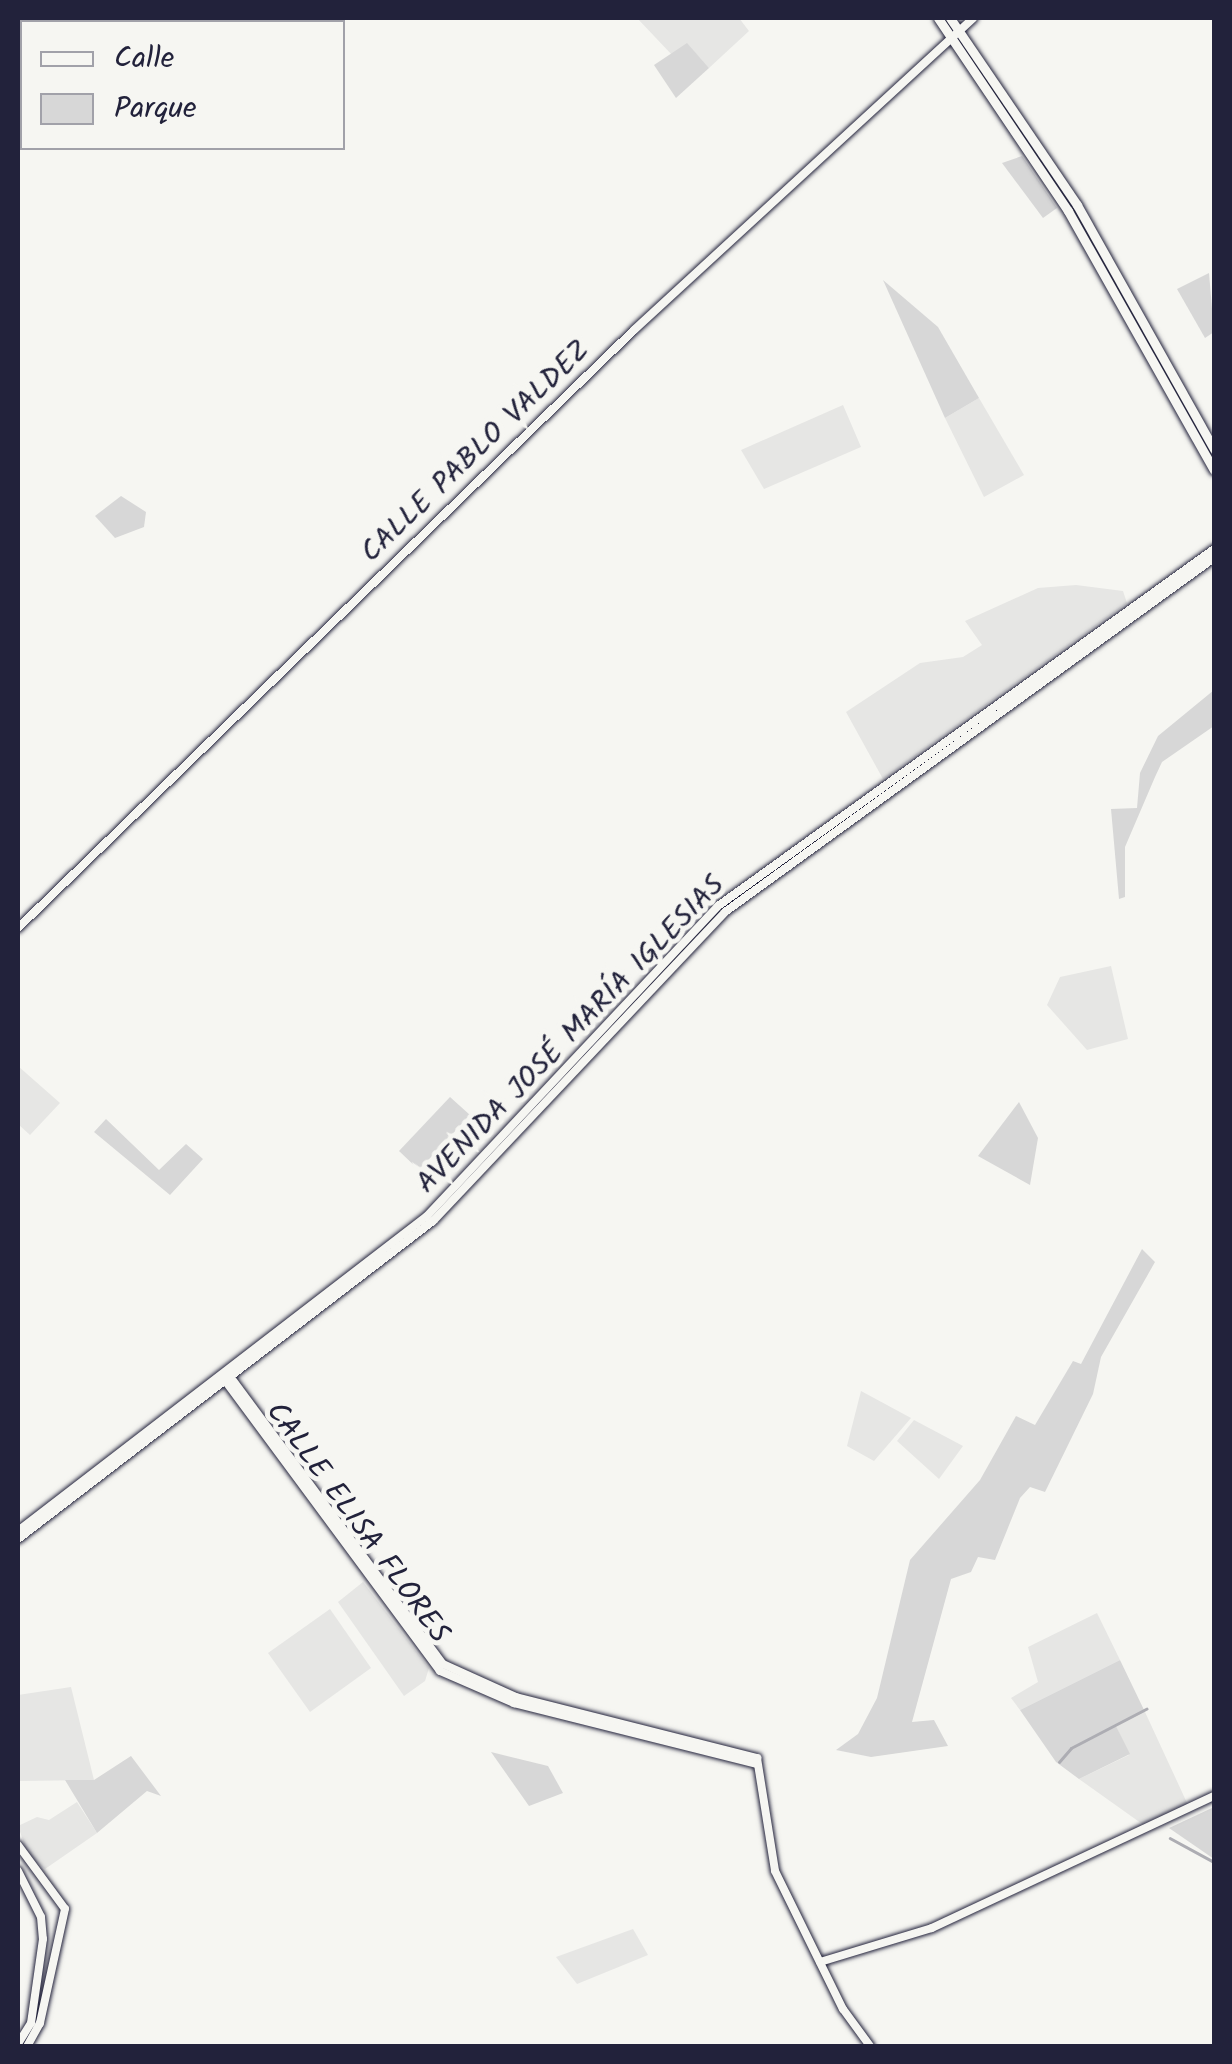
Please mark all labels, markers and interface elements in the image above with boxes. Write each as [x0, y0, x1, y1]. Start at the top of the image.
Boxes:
legend [20, 20, 345, 150]
text: Calle [114, 35, 174, 83]
text: Parque [114, 85, 196, 133]
street label: CALLE PABLO VALDEZ [354, 333, 598, 571]
street label: AVENIDA JOSÉ MARÍA IGLESIAS [409, 868, 733, 1202]
street label: CALLE ELISA FLORES [257, 1395, 457, 1651]

